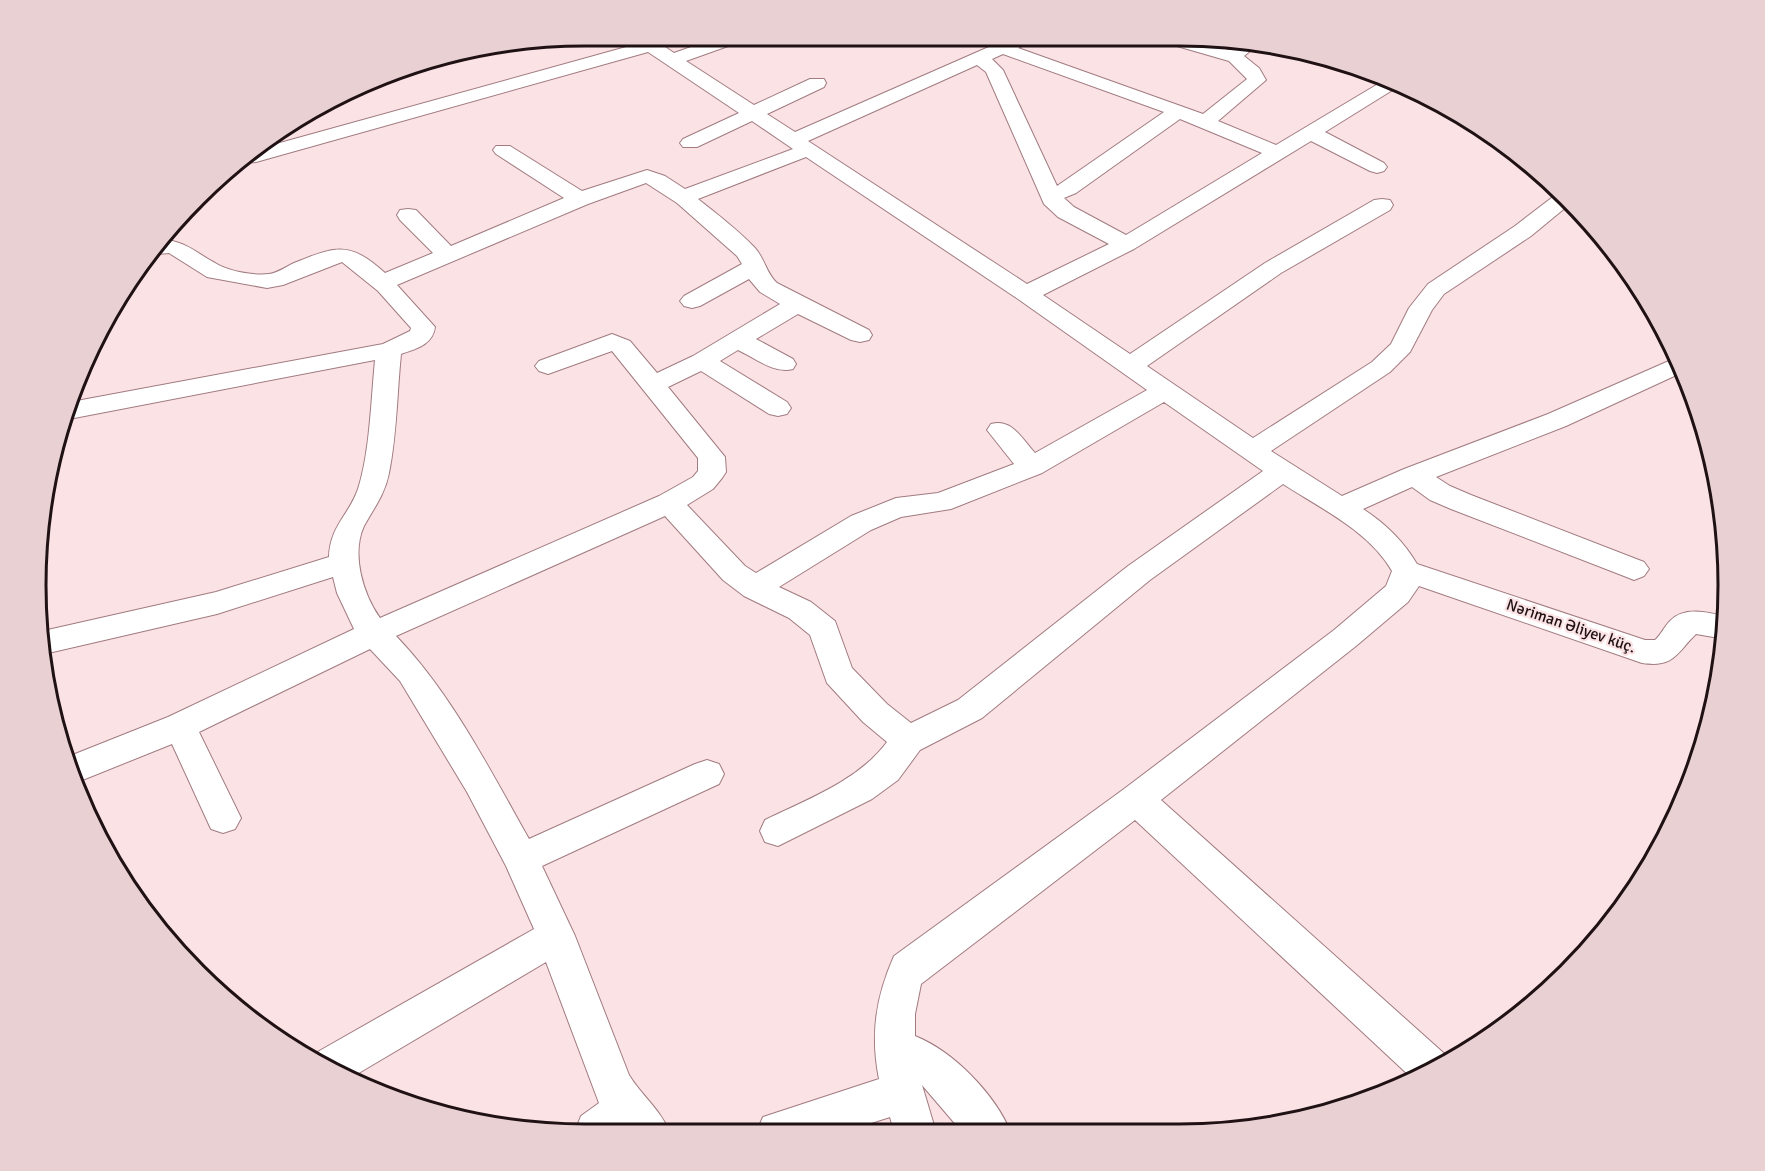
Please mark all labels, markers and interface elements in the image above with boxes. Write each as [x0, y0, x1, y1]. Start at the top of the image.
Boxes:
street label: Nəriman Əliyev küç. [1504, 594, 1638, 658]

